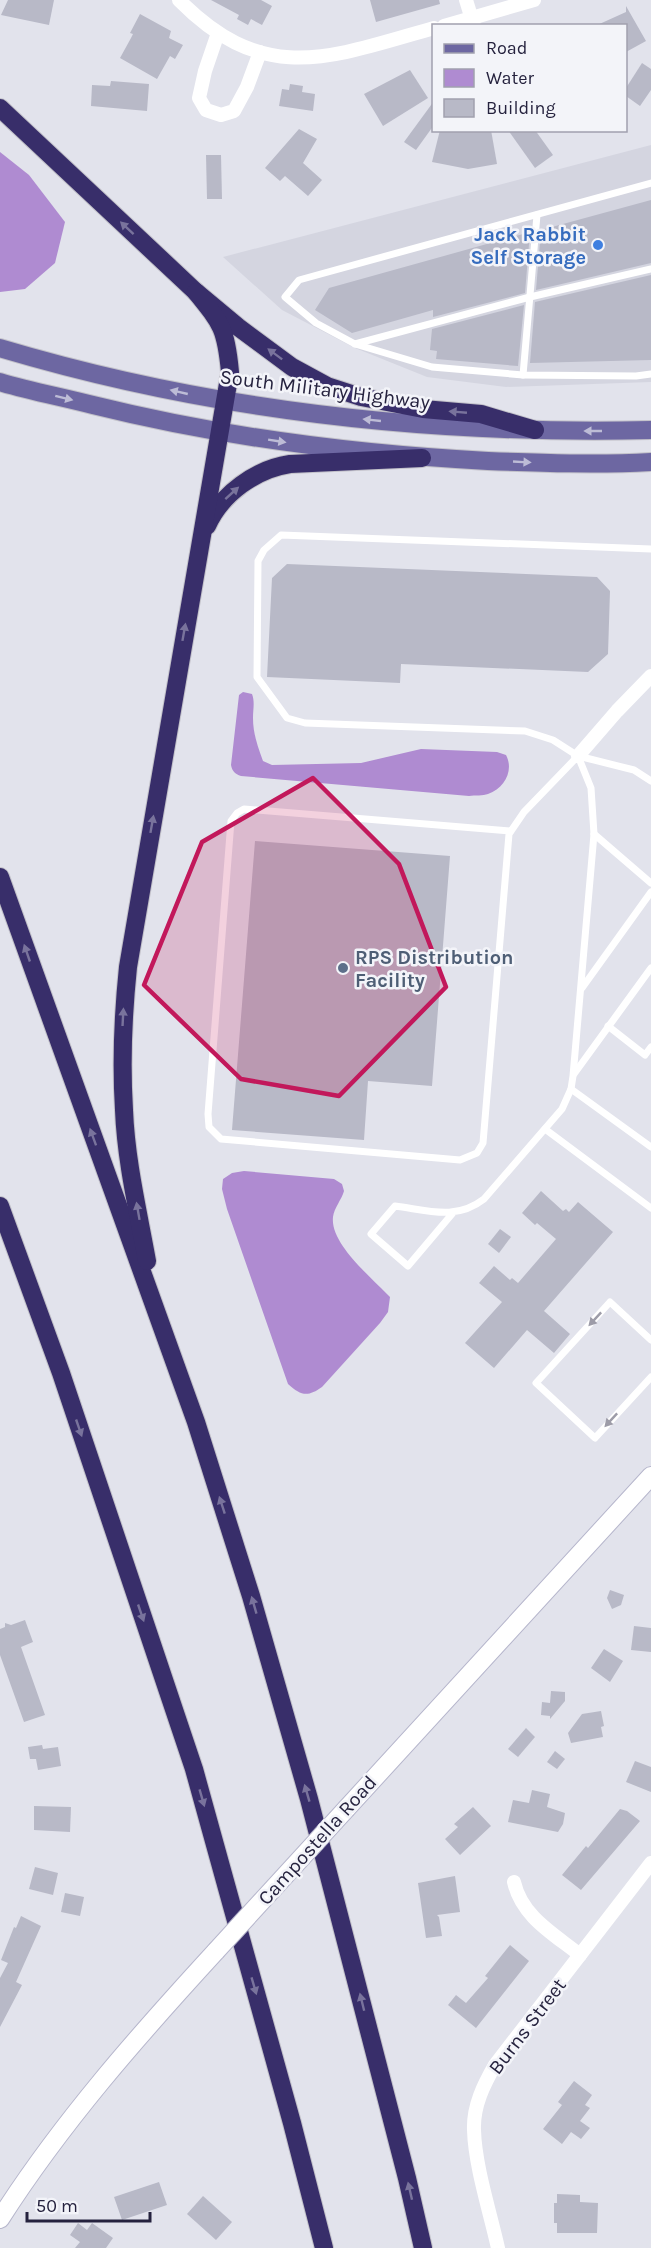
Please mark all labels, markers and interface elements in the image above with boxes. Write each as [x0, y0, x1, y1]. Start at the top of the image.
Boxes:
legend [432, 24, 627, 132]
text: Road [486, 37, 527, 59]
text: Water [486, 67, 534, 89]
text: Building [486, 97, 556, 119]
one-way arrow [121, 221, 135, 235]
place label: Jack Rabbit Self Storage [470, 223, 586, 269]
marker: Jack Rabbit Self Storage [591, 238, 605, 252]
one-way arrow [268, 349, 283, 361]
street label: South Military Highway [219, 365, 431, 414]
one-way arrow [170, 386, 188, 396]
one-way arrow [55, 394, 73, 404]
one-way arrow [449, 407, 468, 417]
one-way arrow [362, 415, 381, 425]
one-way arrow [584, 426, 603, 436]
one-way arrow [268, 436, 287, 445]
one-way arrow [512, 458, 531, 467]
one-way arrow [224, 487, 239, 500]
one-way arrow [180, 623, 189, 642]
one-way arrow [147, 815, 156, 834]
one-way arrow [21, 944, 31, 962]
place label: RPS Distribution Facility [355, 946, 513, 992]
marker: RPS Distribution Facility [336, 961, 350, 975]
one-way arrow [119, 1008, 128, 1027]
one-way arrow [88, 1128, 97, 1146]
one-way arrow [133, 1201, 142, 1220]
one-way arrow [589, 1311, 602, 1326]
one-way arrow [605, 1412, 618, 1427]
one-way arrow [75, 1419, 85, 1437]
one-way arrow [217, 1496, 226, 1514]
one-way arrow [249, 1596, 258, 1614]
one-way arrow [137, 1604, 147, 1622]
street label: Campostella Road [253, 1771, 381, 1910]
one-way arrow [302, 1784, 312, 1802]
one-way arrow [198, 1789, 207, 1807]
street label: Burns Street [484, 1973, 571, 2079]
one-way arrow [250, 1977, 259, 1995]
one-way arrow [357, 1993, 366, 2011]
one-way arrow [405, 2181, 414, 2200]
scale bar [27, 2185, 150, 2223]
text: 50 m [36, 2195, 78, 2217]

